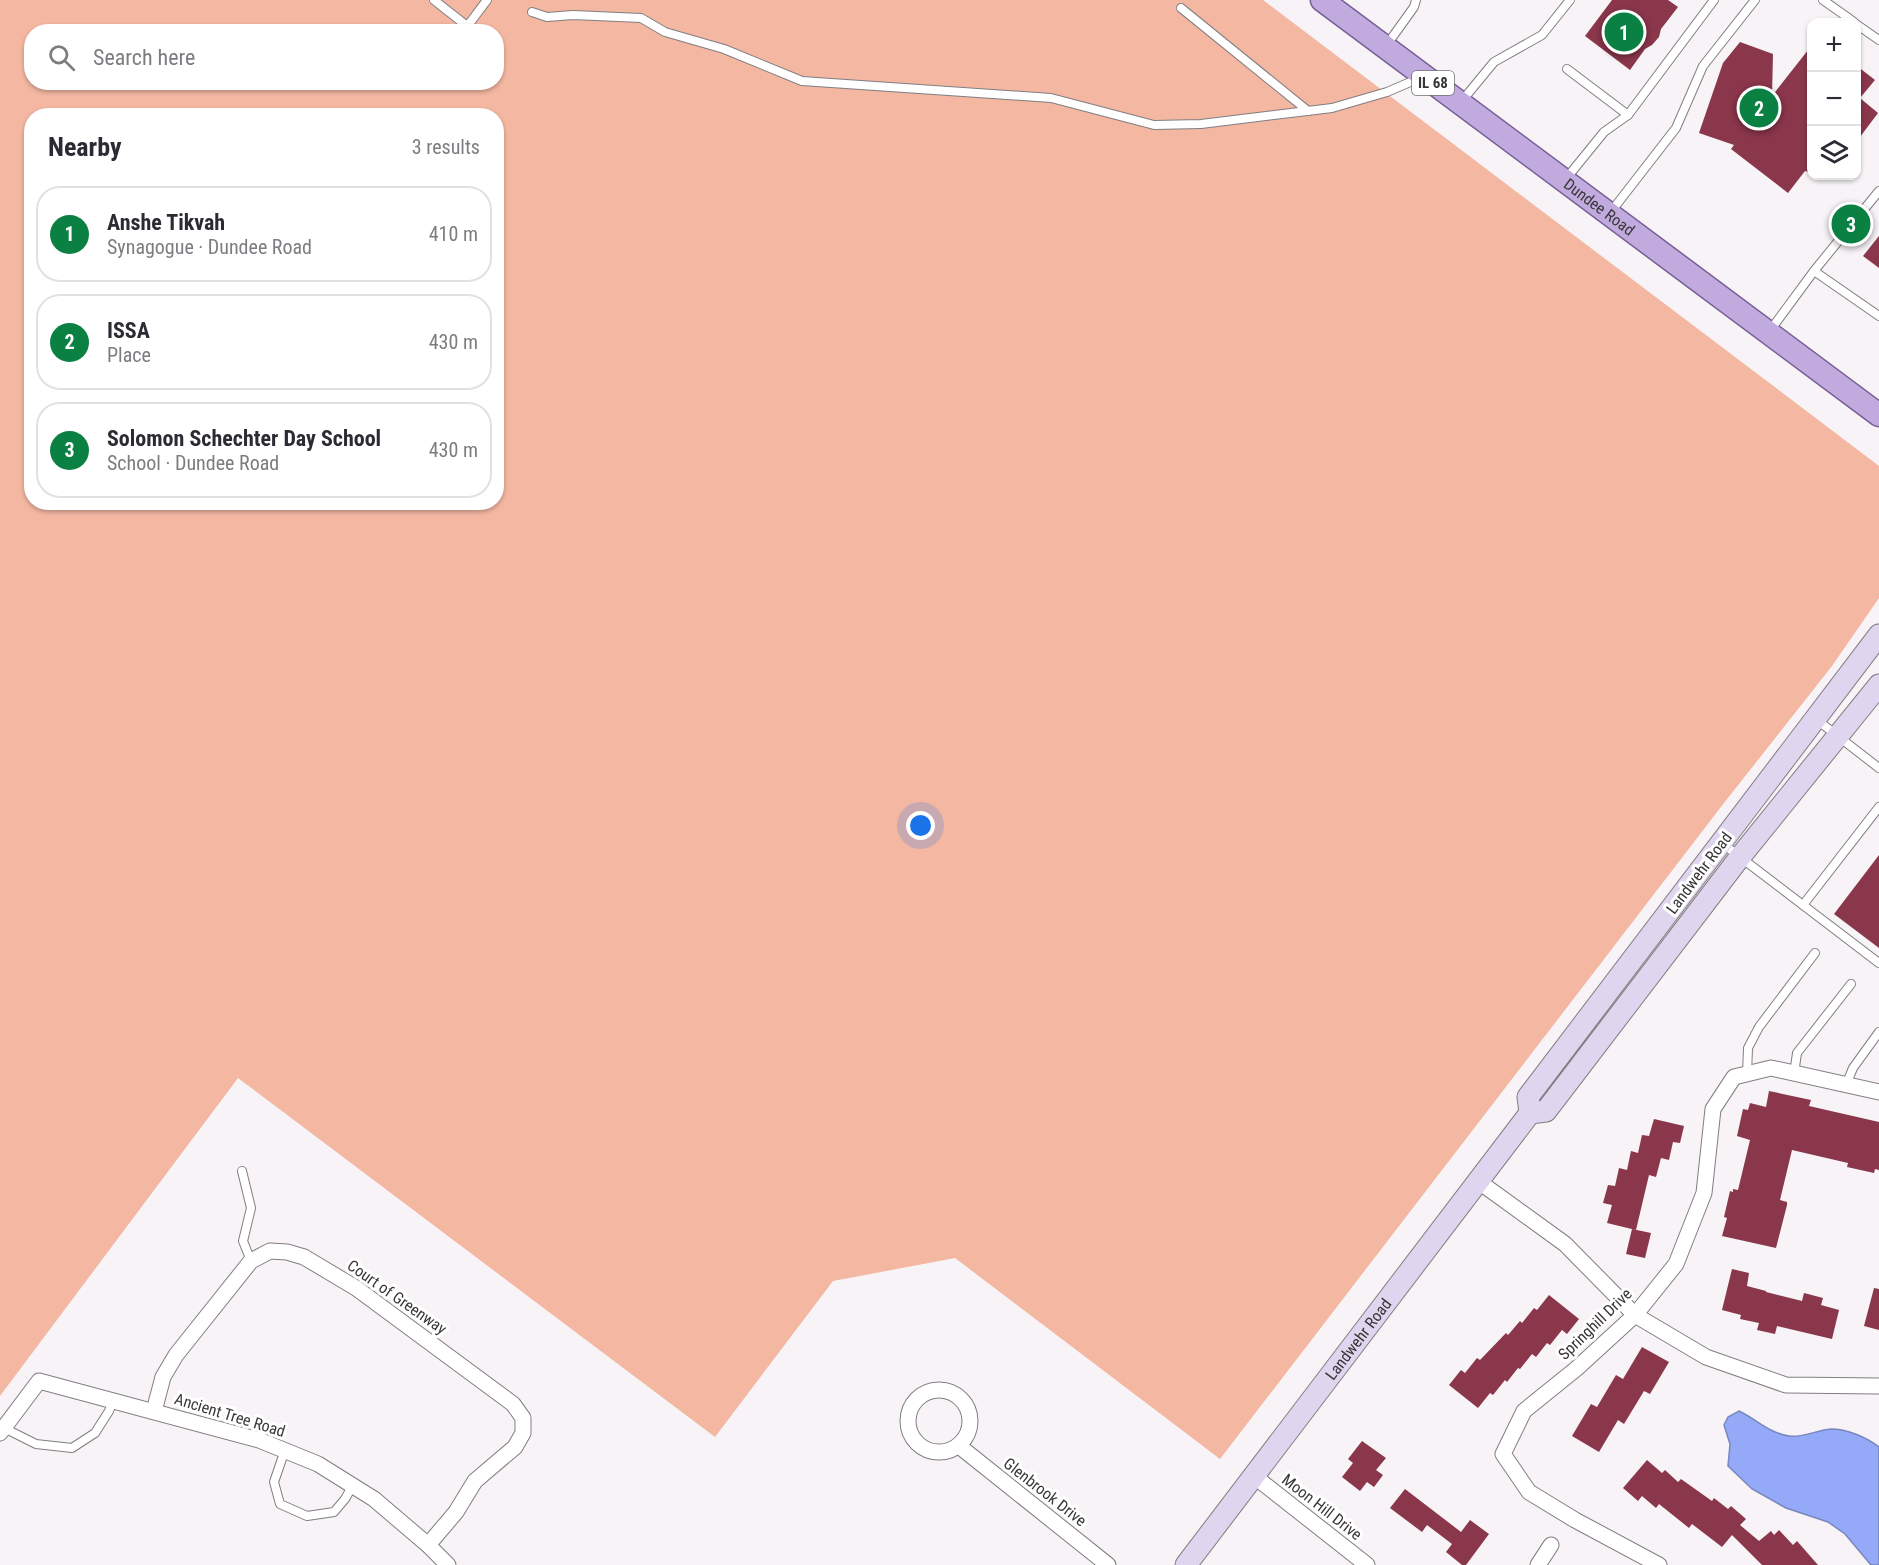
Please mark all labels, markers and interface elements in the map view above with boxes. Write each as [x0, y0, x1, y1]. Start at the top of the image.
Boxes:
pin: 1 [1604, 9, 1644, 54]
map controls [1807, 18, 1861, 180]
button: + [1807, 18, 1861, 72]
search box [24, 24, 504, 90]
icon: search [45, 41, 78, 74]
text: Search here [93, 45, 195, 70]
road number: IL 68 [1412, 71, 1454, 95]
button: − [1807, 72, 1861, 126]
pin: 2 [1740, 86, 1778, 130]
button: layers [1807, 126, 1861, 180]
text: Nearby [48, 132, 122, 162]
text: 3 results [412, 135, 480, 159]
street label: Dundee Road [1560, 174, 1639, 239]
pin: 3 [1832, 202, 1870, 246]
text: Anshe Tikvah [107, 210, 225, 235]
text: 1 [64, 222, 75, 246]
text: 410 m [429, 222, 478, 246]
text: Synagogue · Dundee Road [107, 235, 312, 259]
text: ISSA [107, 318, 150, 343]
text: 2 [64, 330, 75, 354]
text: 430 m [429, 330, 478, 354]
text: Place [107, 343, 151, 367]
text: Solomon Schechter Day School [107, 426, 381, 451]
text: 3 [64, 438, 75, 462]
text: 430 m [429, 438, 478, 462]
text: School · Dundee Road [107, 451, 279, 475]
your location [906, 811, 935, 840]
street label: Landwehr Road [1662, 828, 1736, 918]
street label: Court of Greenway [344, 1256, 451, 1338]
street label: Springhill Drive [1554, 1284, 1636, 1364]
street label: Landwehr Road [1321, 1295, 1395, 1383]
street label: Ancient Tree Road [172, 1389, 288, 1441]
street label: Glenbrook Drive [1000, 1454, 1090, 1530]
street label: Moon Hill Drive [1278, 1470, 1366, 1544]

